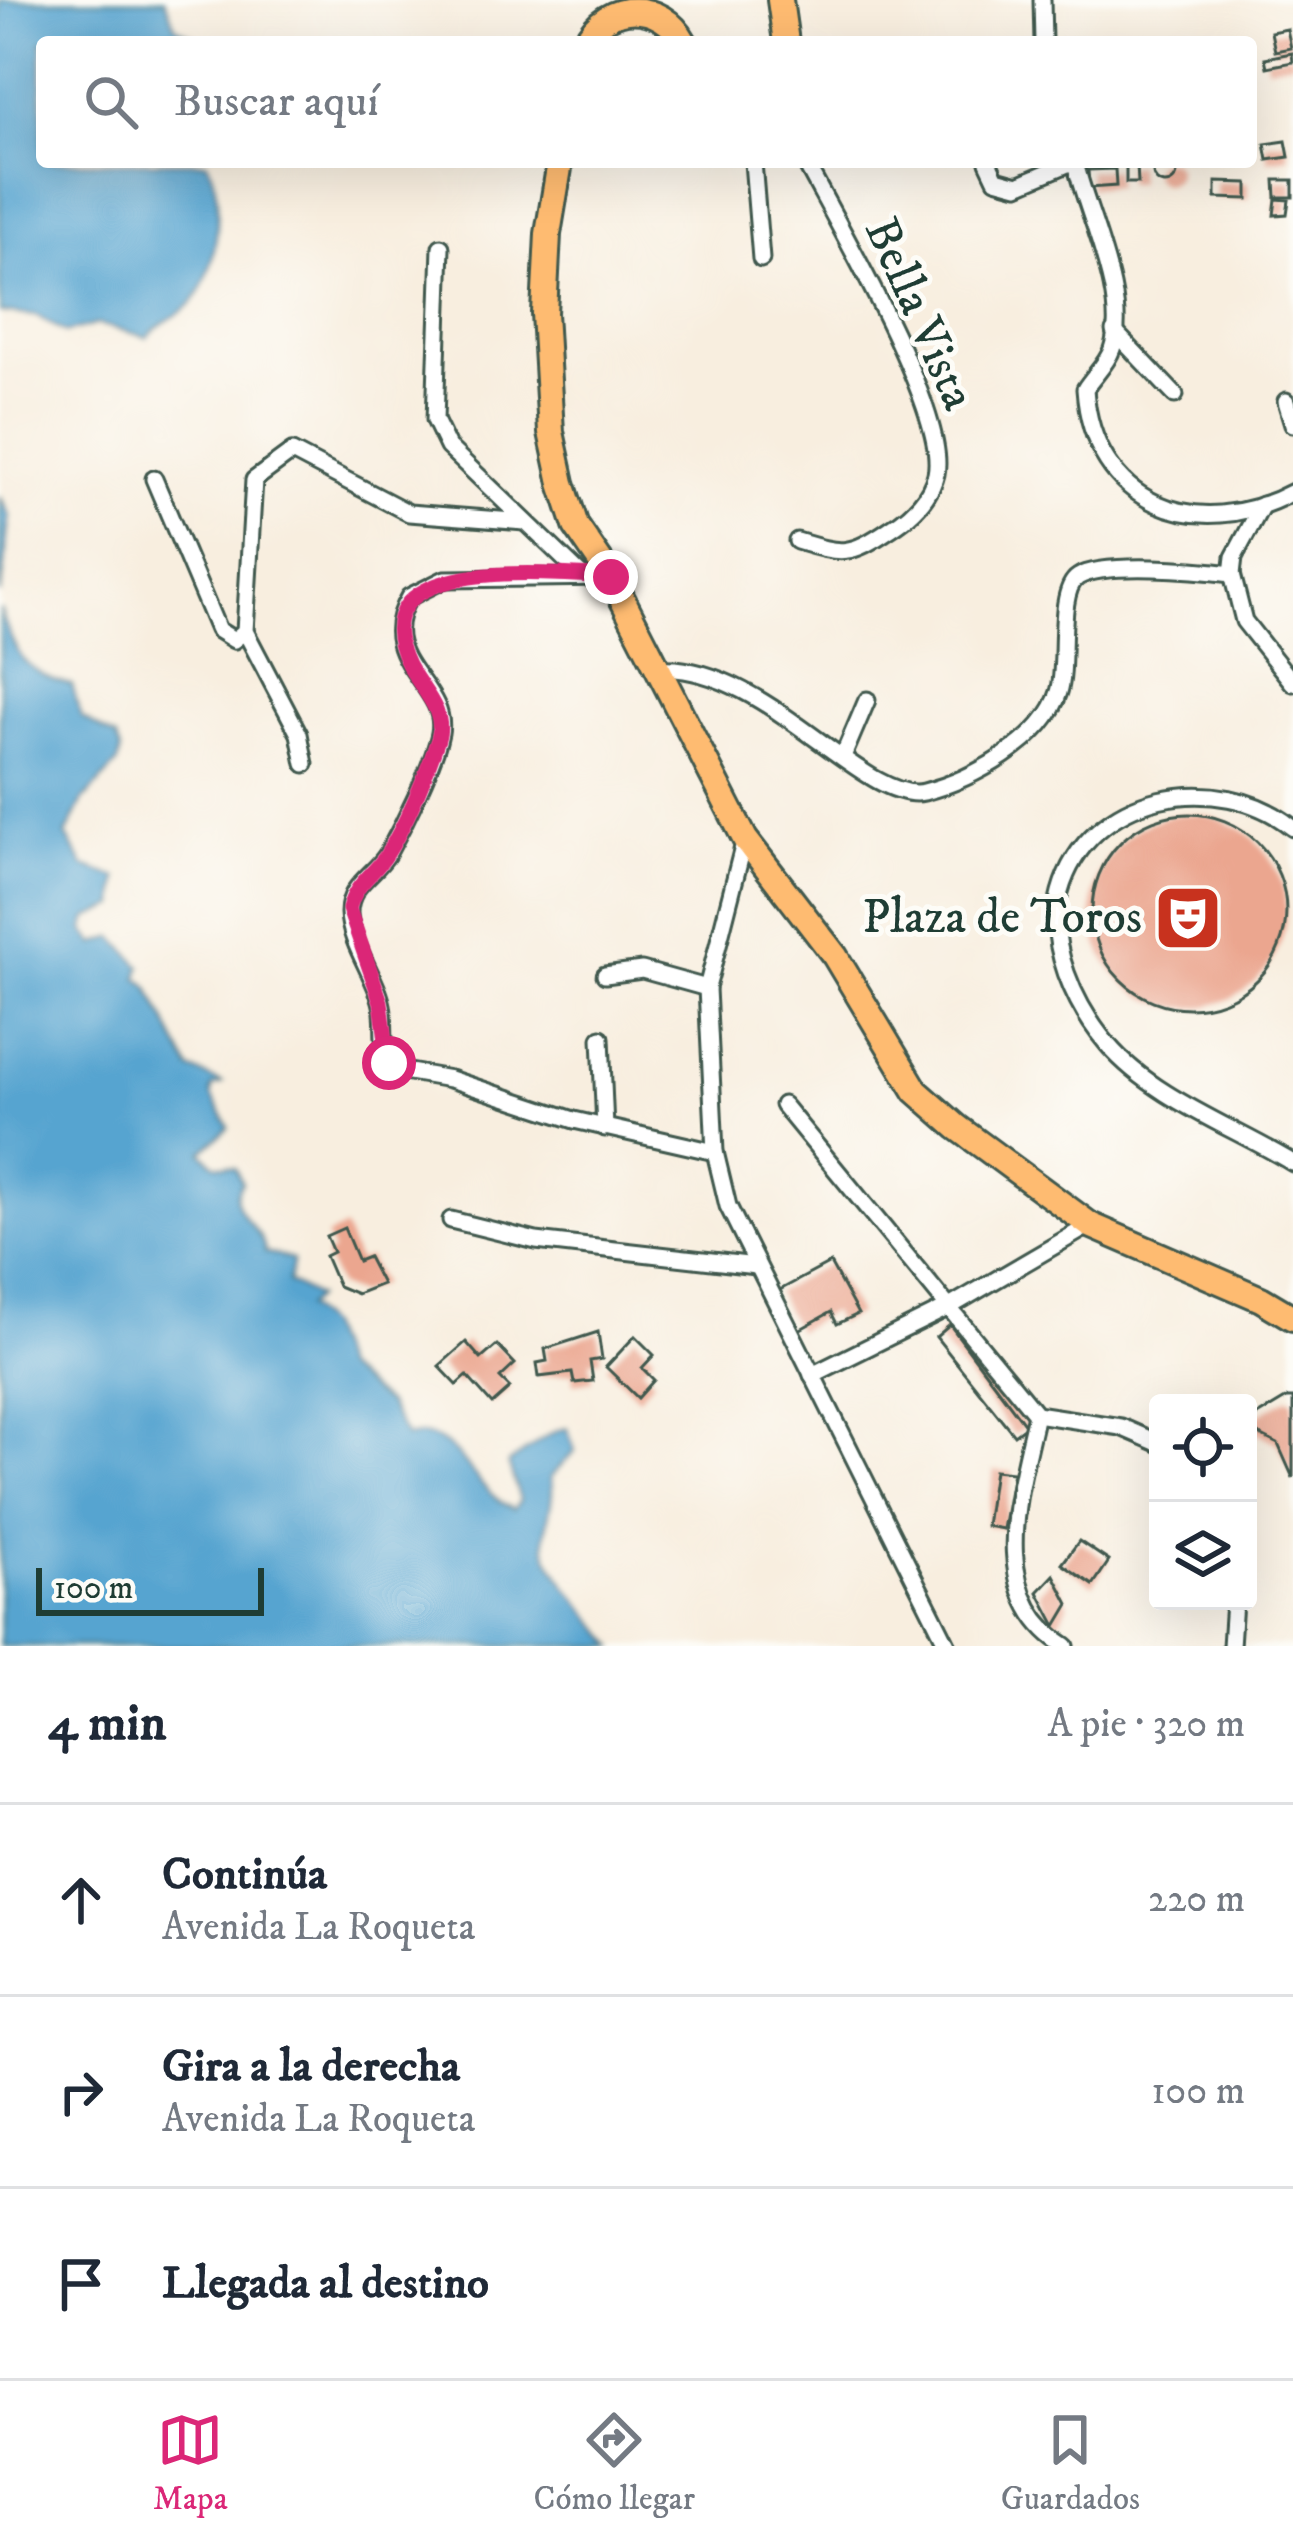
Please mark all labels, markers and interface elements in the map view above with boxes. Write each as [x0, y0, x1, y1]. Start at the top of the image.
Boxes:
search box [36, 36, 1257, 168]
icon: search [78, 69, 144, 135]
text: Buscar aquí [174, 74, 379, 130]
street label: Bella Vista [850, 209, 988, 420]
route end [584, 550, 638, 604]
theatre icon: Plaza de Toros [1153, 883, 1223, 953]
place label: Plaza de Toros [862, 888, 1142, 948]
route start [362, 1036, 416, 1090]
map controls [1149, 1394, 1257, 1610]
button: locate [1149, 1394, 1257, 1502]
button: layers [1149, 1502, 1257, 1610]
scale bar [36, 1562, 264, 1615]
text: 100 m [54, 1568, 133, 1609]
text: 4 min [48, 1692, 166, 1756]
text: A pie · 320 m [1048, 1700, 1245, 1749]
text: Continúa [162, 1847, 327, 1903]
icon: ahead [48, 1867, 114, 1933]
text: 220 m [1148, 1875, 1245, 1924]
text: Avenida La Roqueta [162, 1903, 475, 1952]
text: Gira a la derecha [162, 2039, 460, 2095]
icon: right [48, 2059, 114, 2125]
text: 100 m [1151, 2067, 1245, 2116]
text: Avenida La Roqueta [162, 2095, 475, 2144]
icon: arrive [48, 2251, 114, 2317]
text: Llegada al destino [162, 2256, 489, 2312]
tab: Mapa [153, 2407, 228, 2520]
tab: Cómo llegar [533, 2407, 695, 2520]
tab: Guardados [1001, 2407, 1140, 2520]

